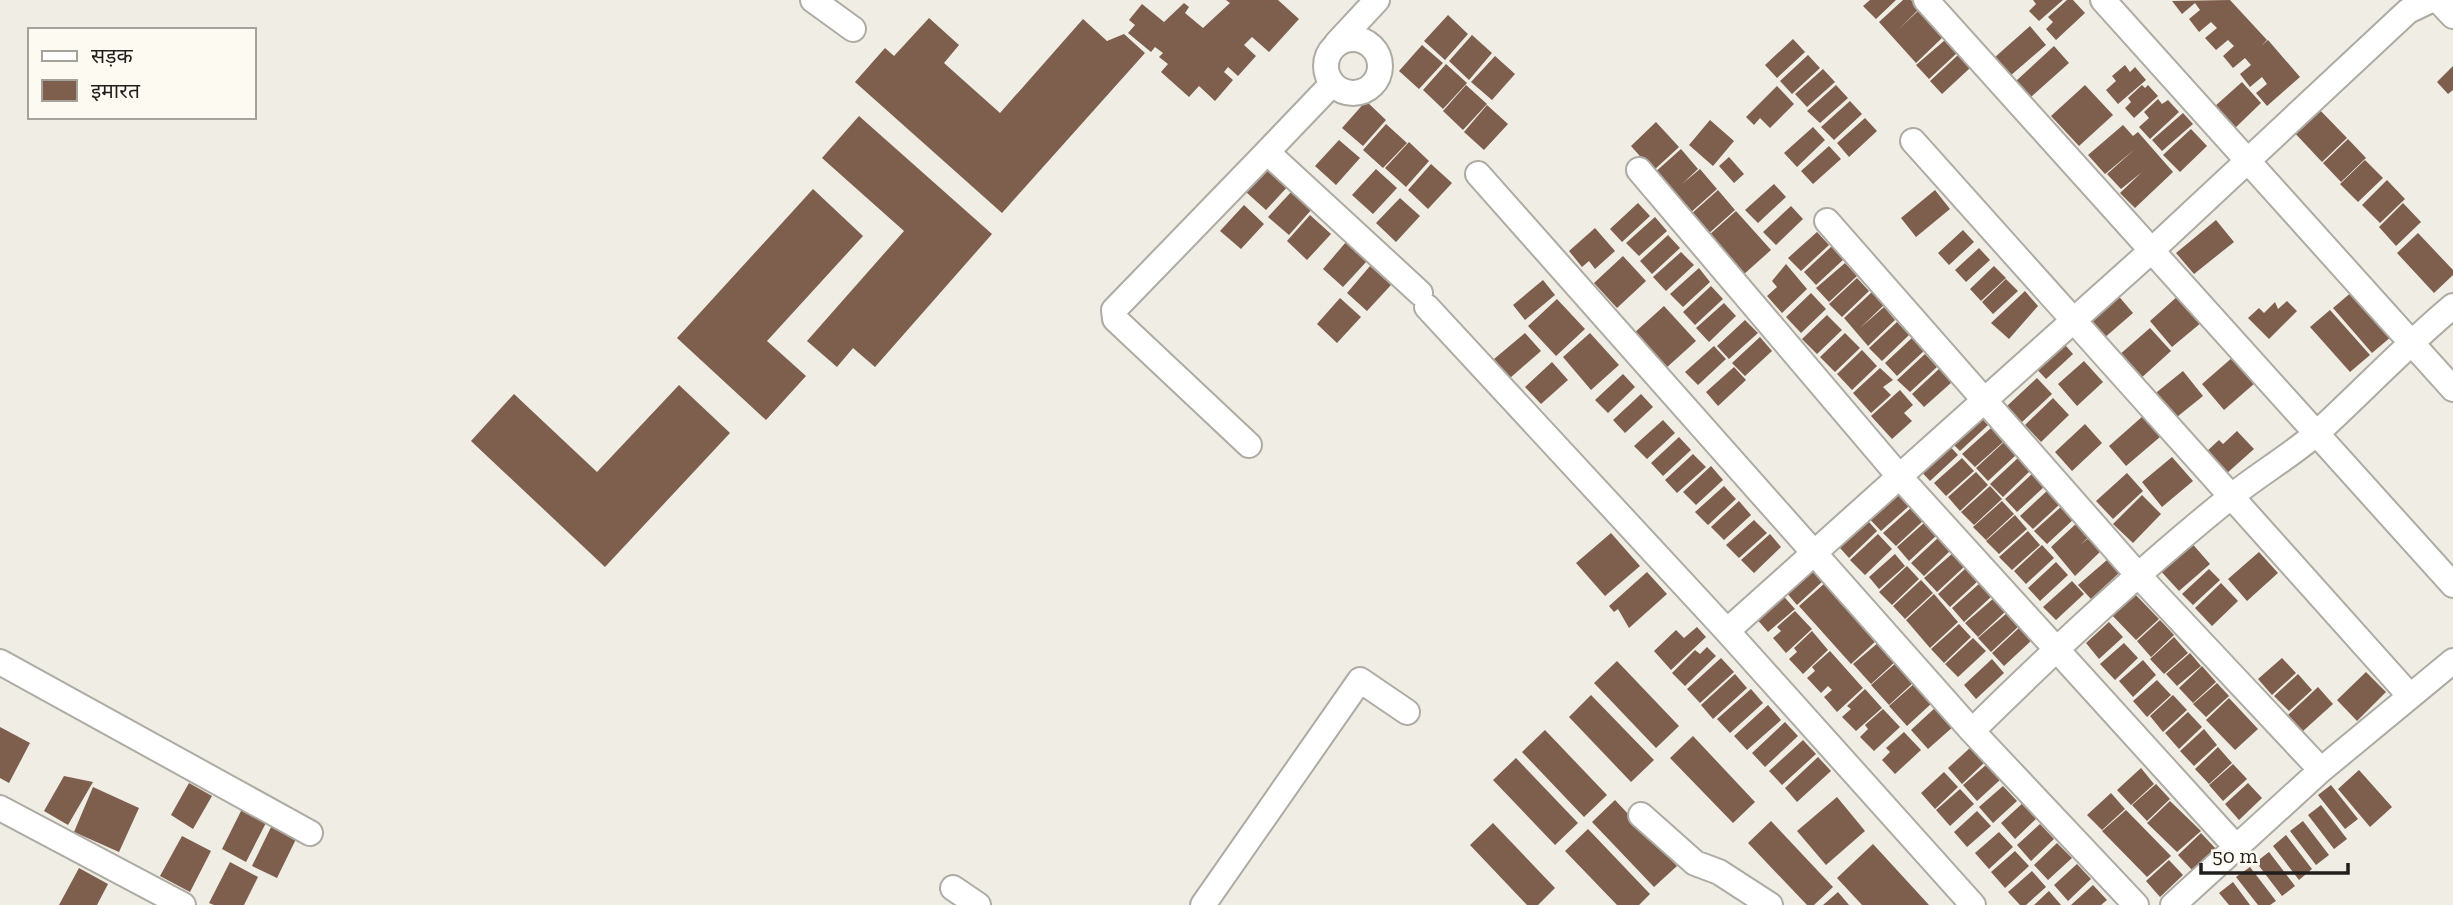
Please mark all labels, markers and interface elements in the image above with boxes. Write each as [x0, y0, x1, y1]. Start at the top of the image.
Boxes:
legend [28, 28, 256, 119]
text: सड़क [91, 43, 133, 68]
text: इमारत [91, 78, 141, 103]
scale bar [2201, 832, 2348, 876]
text: 50 m [2212, 843, 2258, 868]

